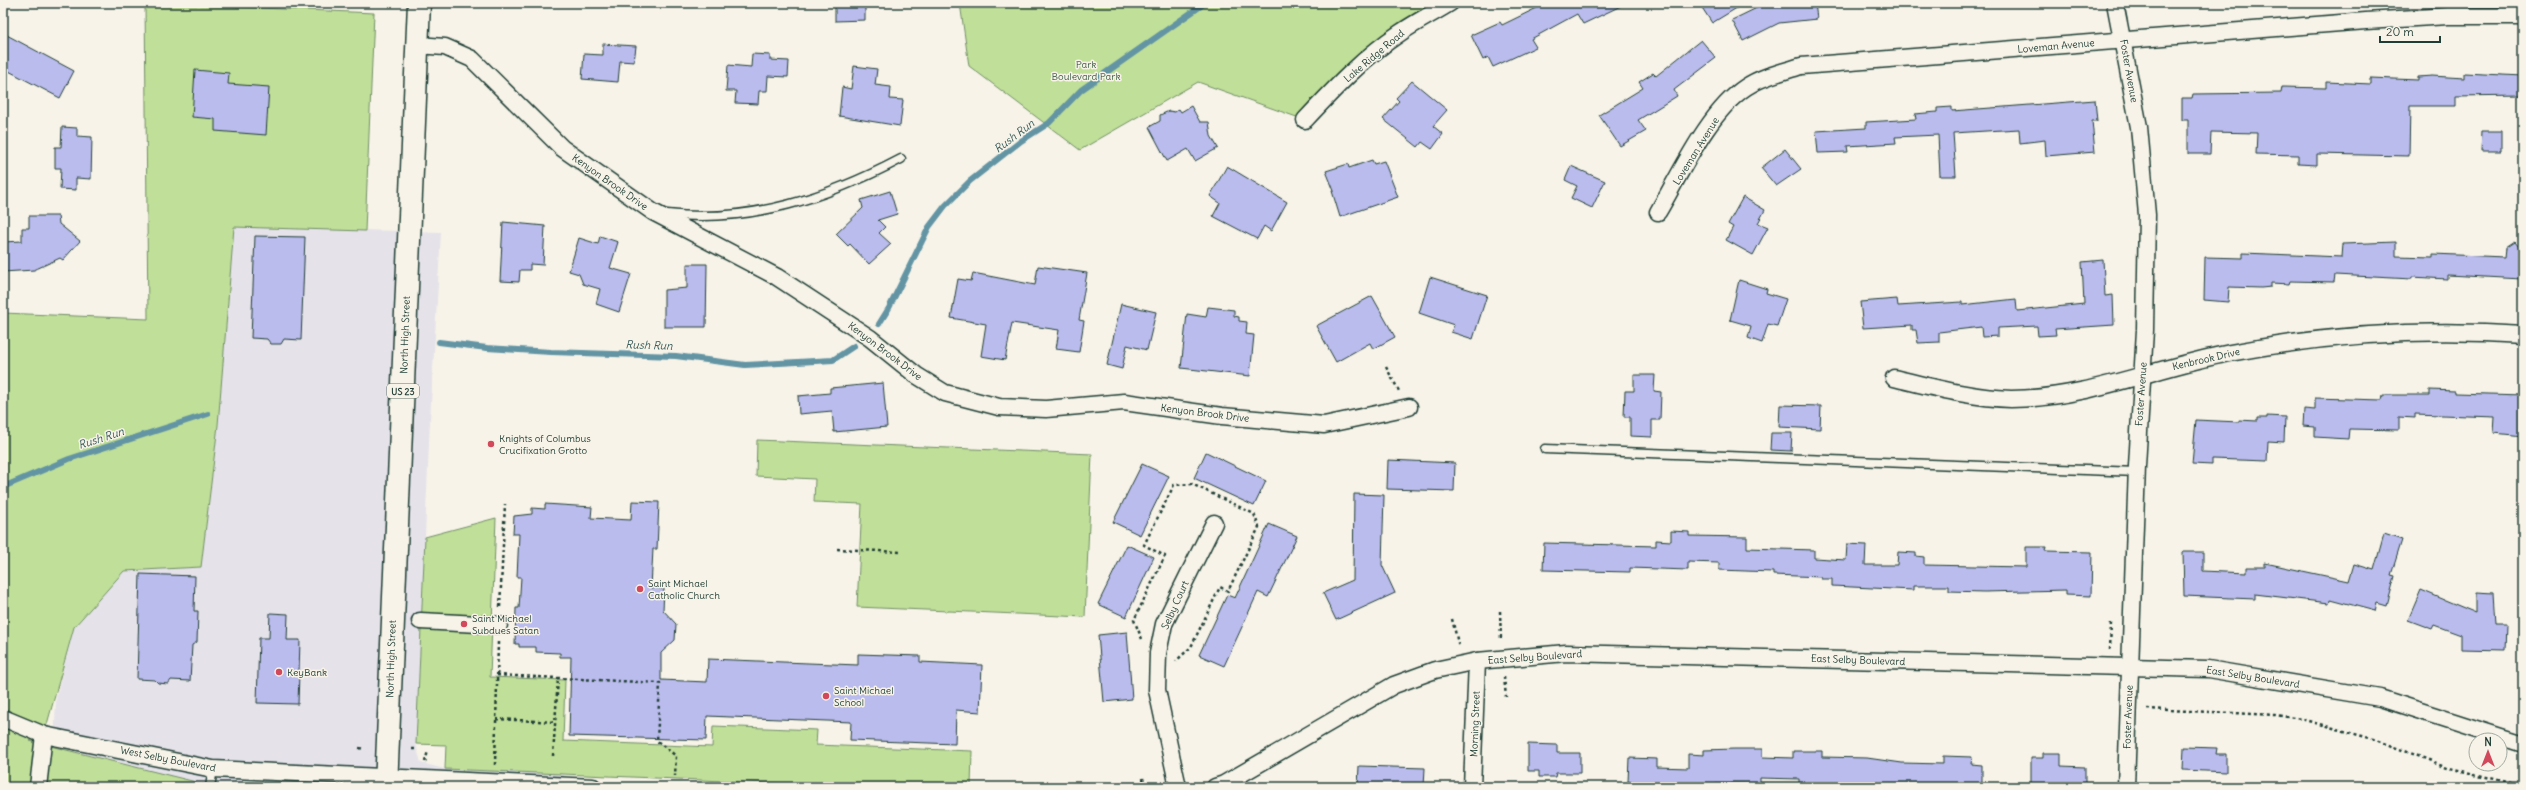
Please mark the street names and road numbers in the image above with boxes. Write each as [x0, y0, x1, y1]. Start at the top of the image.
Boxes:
street label: Lake Ridge Road [1341, 27, 1407, 85]
street label: Loveman Avenue [2017, 36, 2095, 56]
street label: Foster Avenue [2117, 38, 2141, 104]
street label: Loveman Avenue [1670, 115, 1722, 187]
street label: Kenyon Brook Drive [570, 151, 650, 213]
street label: North High Street [397, 295, 413, 374]
street label: Kenyon Brook Drive [845, 319, 925, 383]
street label: Kenbrook Drive [2171, 345, 2241, 373]
street label: Foster Avenue [2132, 362, 2150, 426]
road number: US 23 [387, 384, 419, 398]
street label: Kenyon Brook Drive [1160, 401, 1250, 425]
street label: Selby Court [1158, 578, 1192, 631]
street label: North High Street [383, 619, 399, 698]
street label: East Selby Boulevard [1487, 647, 1583, 667]
street label: East Selby Boulevard [1811, 652, 1906, 668]
street label: East Selby Boulevard [2205, 663, 2301, 691]
street label: Foster Avenue [2120, 685, 2136, 749]
street label: Morning Street [1467, 690, 1483, 757]
street label: West Selby Boulevard [119, 743, 217, 775]

